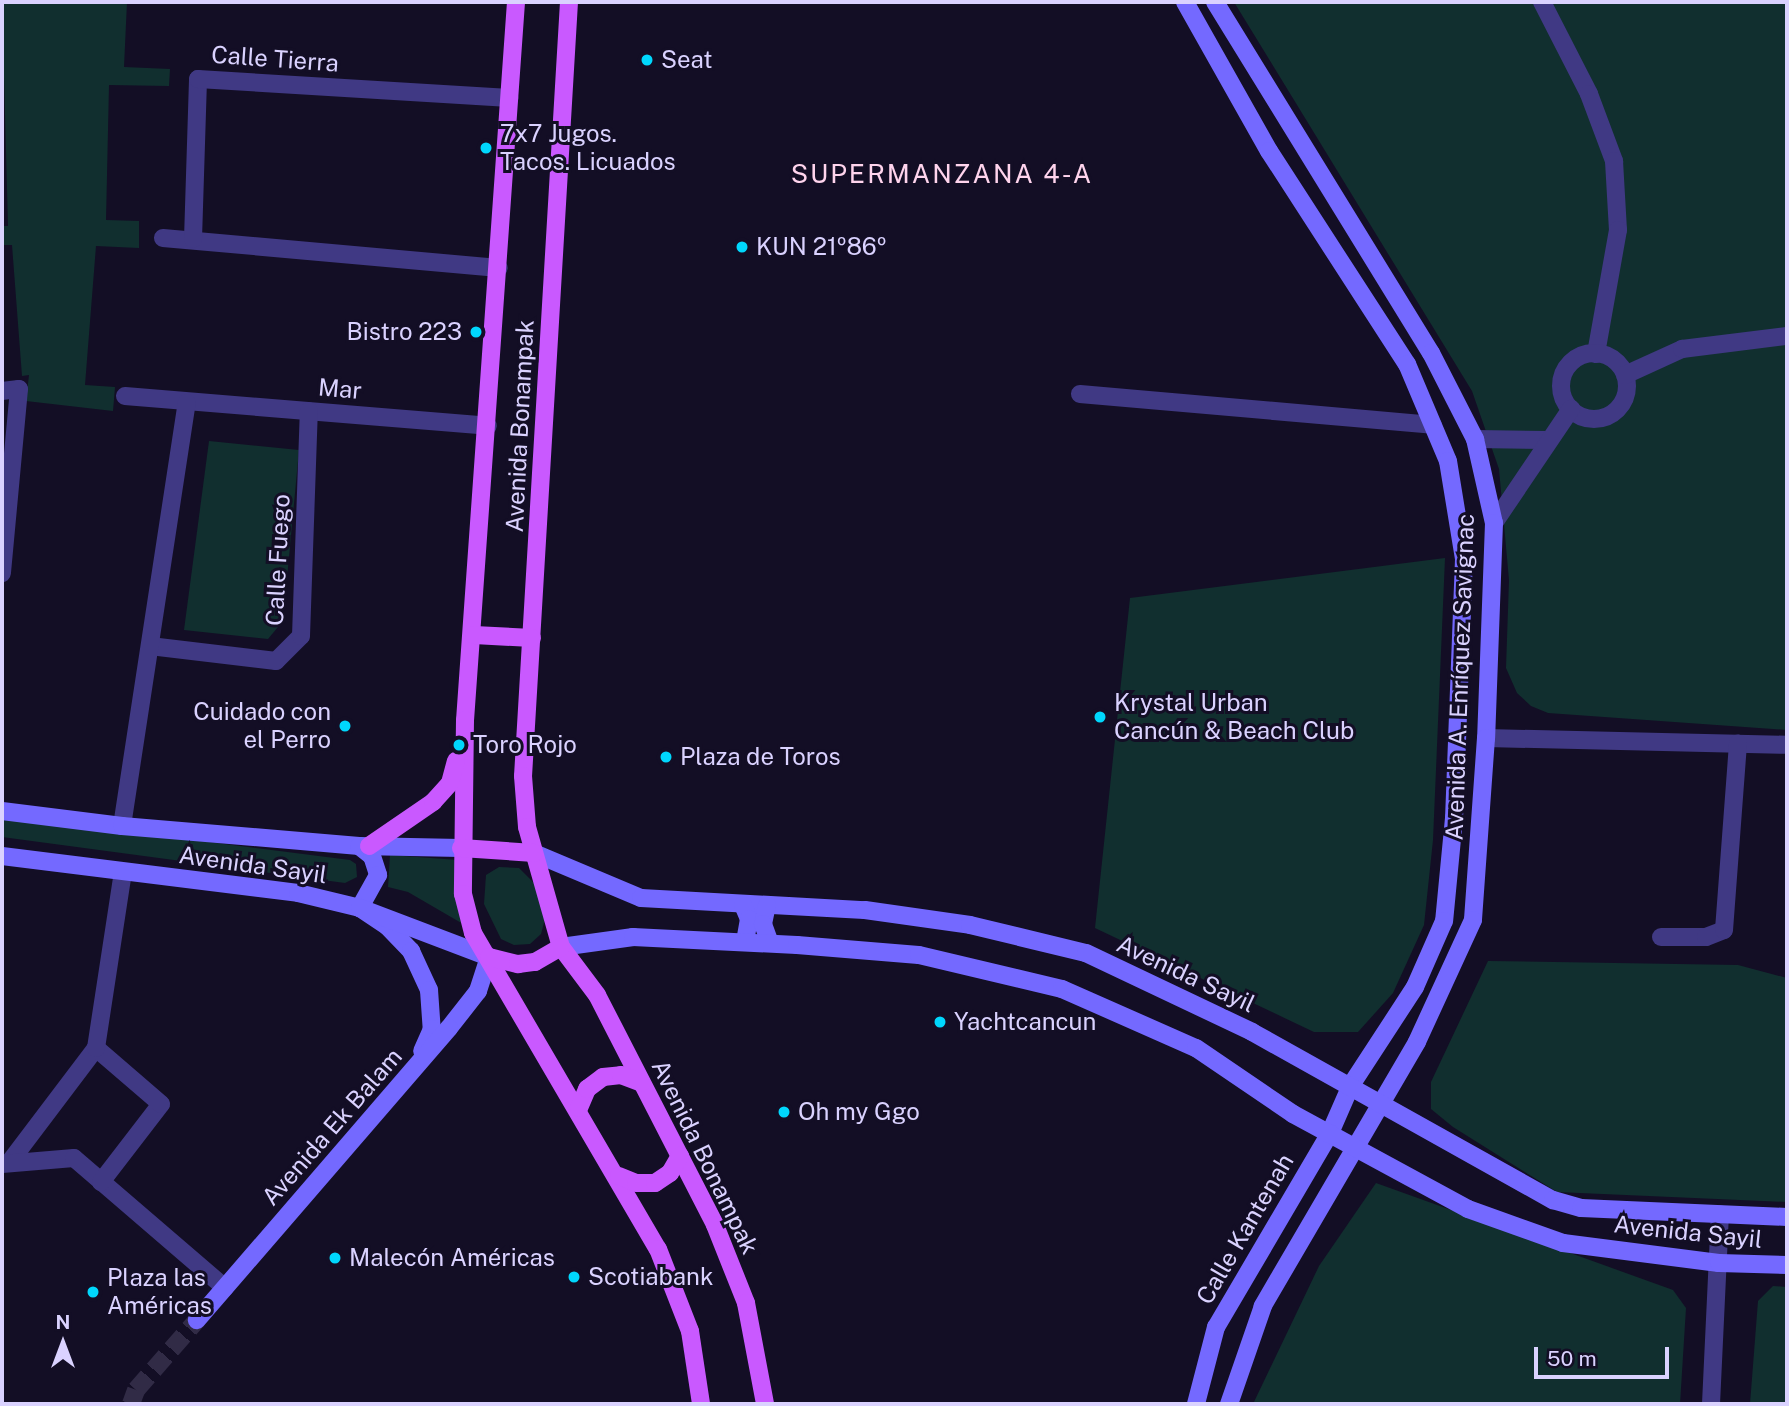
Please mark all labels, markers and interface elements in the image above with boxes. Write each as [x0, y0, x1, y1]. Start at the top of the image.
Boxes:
street label: Calle Tierra [210, 40, 340, 78]
place label: Seat [661, 46, 713, 74]
marker: Seat [639, 52, 655, 68]
place label: 7x7 Jugos. Tacos. Licuados [500, 120, 676, 176]
marker: 7x7 Jugos. Tacos. Licuados [478, 140, 494, 156]
district label: SUPERMANZANA 4-A [793, 158, 1091, 190]
place label: KUN 21º86º [756, 233, 887, 261]
marker: KUN 21º86º [734, 239, 750, 255]
place label: Bistro 223 [346, 318, 462, 346]
street label: Avenida Bonampak [500, 319, 540, 533]
marker: Bistro 223 [468, 324, 484, 340]
street label: Mar [317, 373, 363, 405]
street label: Calle Fuego [260, 493, 296, 627]
street label: Avenida A. Enríquez Savignac [1440, 513, 1480, 841]
place label: Krystal Urban Cancún & Beach Club [1114, 689, 1354, 745]
place label: Cuidado con el Perro [193, 698, 331, 754]
marker: Krystal Urban Cancún & Beach Club [1092, 709, 1108, 725]
marker: Cuidado con el Perro [337, 718, 353, 734]
place label: Toro Rojo [473, 731, 577, 759]
marker: Toro Rojo [451, 737, 467, 753]
place label: Plaza de Toros [680, 743, 841, 771]
marker: Plaza de Toros [658, 749, 674, 765]
street label: Avenida Sayil [177, 840, 329, 890]
street label: Avenida Sayil [1112, 929, 1260, 1019]
place label: Yachtcancun [954, 1008, 1096, 1036]
marker: Yachtcancun [932, 1014, 948, 1030]
street label: Avenida Ek Balam [256, 1043, 408, 1211]
street label: Avenida Bonampak [645, 1055, 765, 1259]
place label: Oh my Ggo [798, 1098, 920, 1126]
marker: Oh my Ggo [776, 1104, 792, 1120]
street label: Calle Kantenah [1190, 1149, 1300, 1309]
street label: Avenida Sayil [1612, 1210, 1764, 1254]
place label: Malecón Américas [349, 1244, 555, 1272]
marker: Malecón Américas [327, 1250, 343, 1266]
place label: Scotiabank [588, 1263, 713, 1291]
place label: Plaza las Américas [107, 1264, 212, 1320]
marker: Scotiabank [566, 1269, 582, 1285]
marker: Plaza las Américas [85, 1284, 101, 1300]
north arrow [28, 1308, 98, 1378]
text: N [56, 1311, 70, 1333]
scale bar [1537, 1332, 1672, 1376]
text: 50 m [1547, 1346, 1597, 1371]

